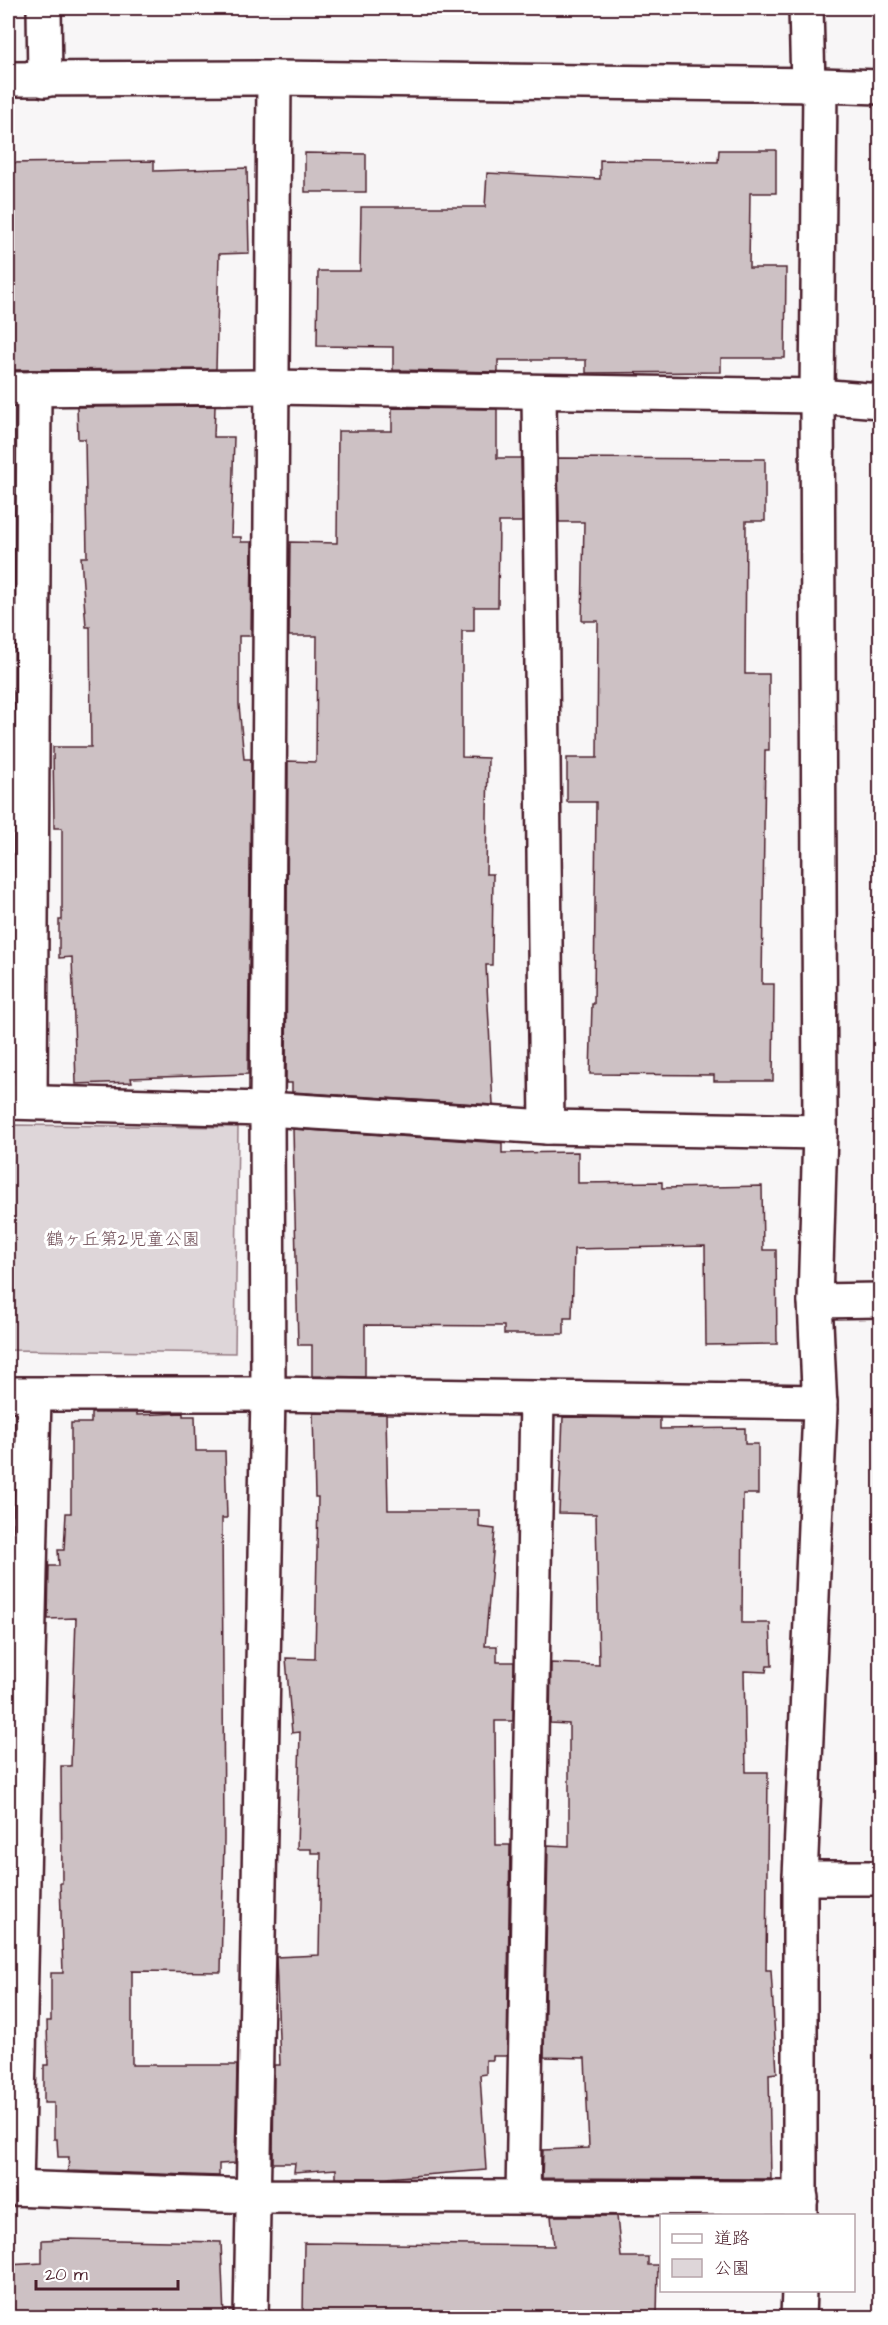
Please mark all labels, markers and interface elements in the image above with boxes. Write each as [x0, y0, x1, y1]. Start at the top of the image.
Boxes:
park label: 鶴ヶ丘第2児童公園 [46, 1227, 200, 1252]
legend [660, 2214, 855, 2292]
text: 道路 [714, 2226, 750, 2251]
scale bar [36, 2253, 178, 2291]
text: 公園 [714, 2256, 750, 2281]
text: 20 m [45, 2262, 88, 2287]

